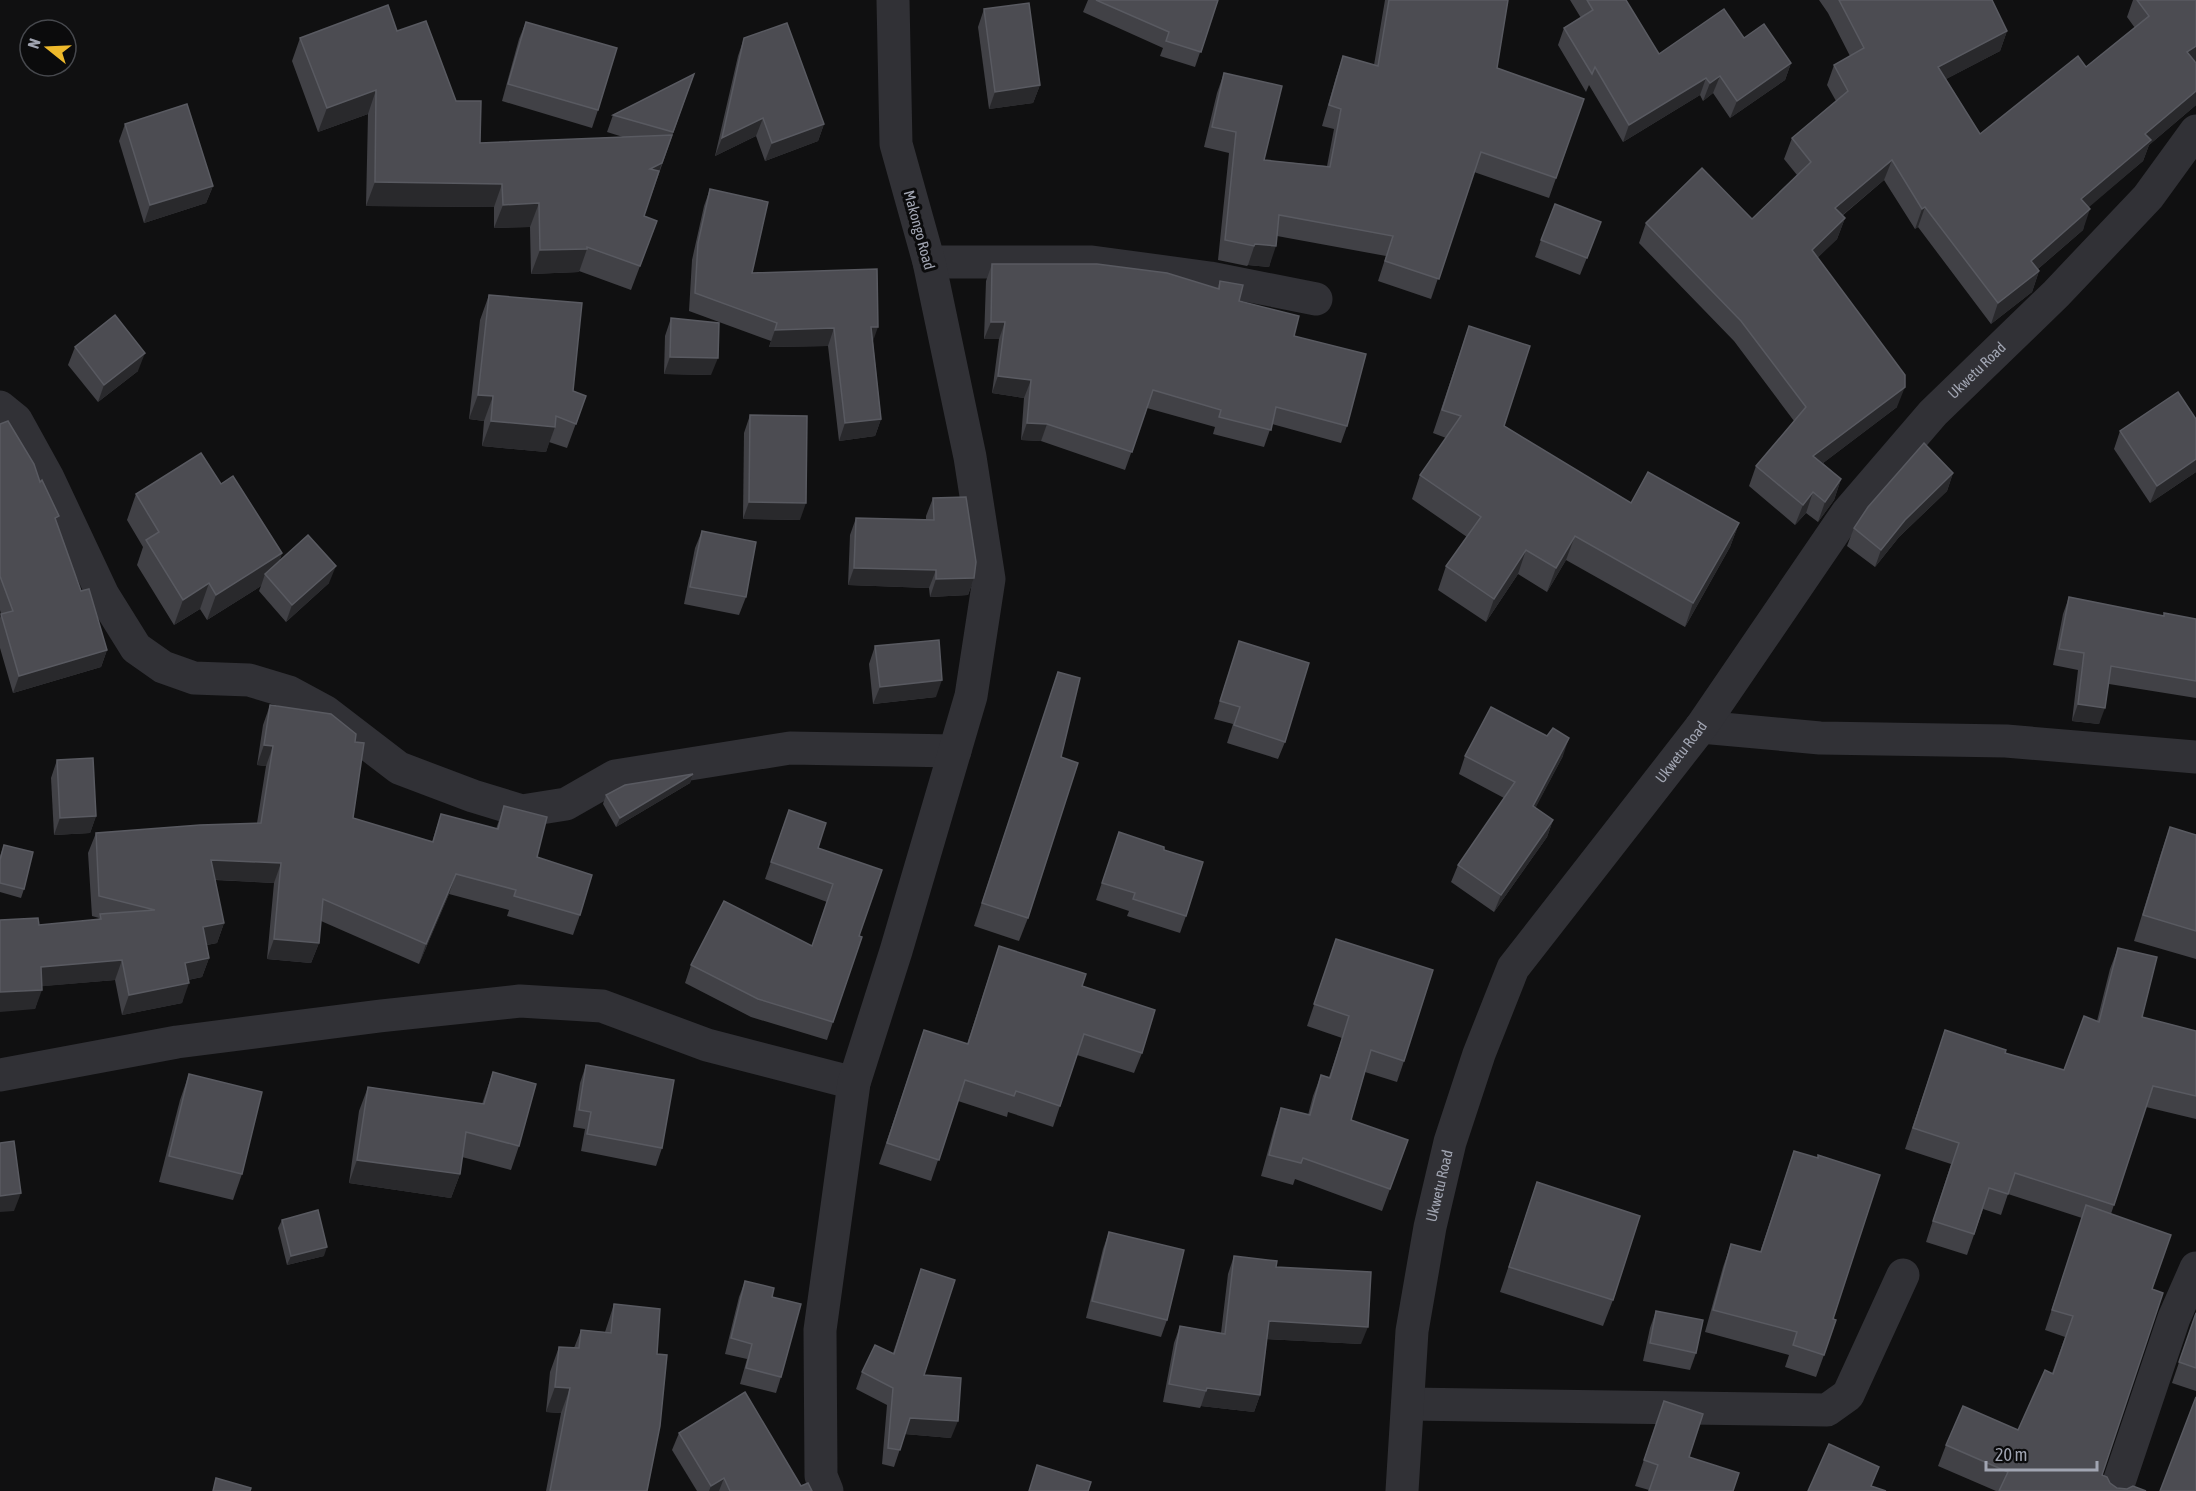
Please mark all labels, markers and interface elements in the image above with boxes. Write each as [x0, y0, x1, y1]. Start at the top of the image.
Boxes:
north arrow [18, 18, 78, 78]
text: N [24, 36, 44, 51]
street label: Makongo Road [901, 188, 938, 271]
street label: Ukwetu Road [1944, 339, 2009, 402]
street label: Ukwetu Road [1652, 718, 1710, 786]
street label: Ukwetu Road [1422, 1148, 1456, 1224]
scale bar [1986, 1434, 2097, 1472]
text: 20 m [1995, 1444, 2027, 1465]

